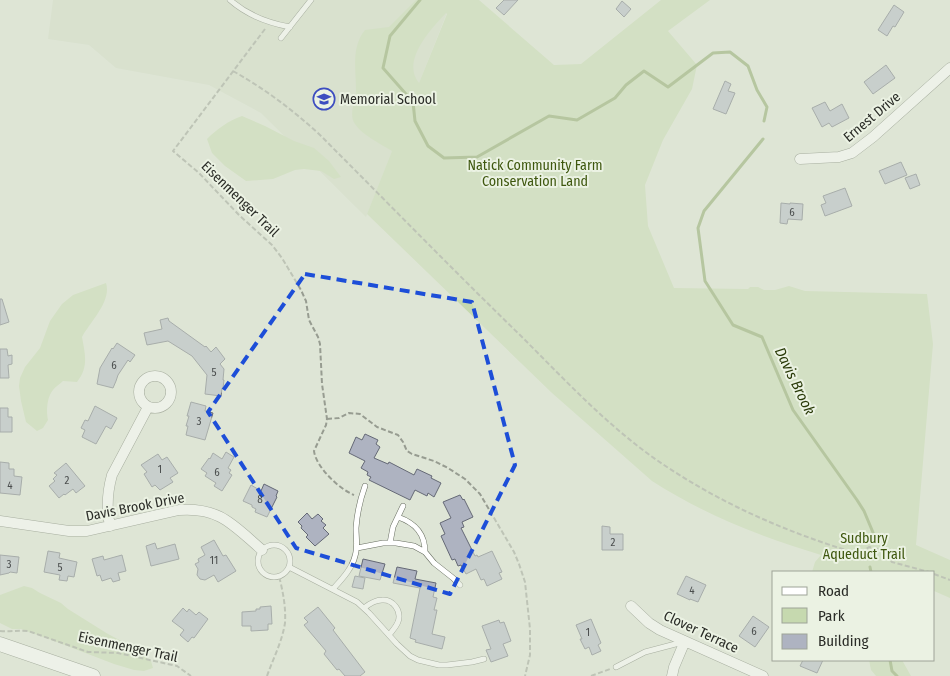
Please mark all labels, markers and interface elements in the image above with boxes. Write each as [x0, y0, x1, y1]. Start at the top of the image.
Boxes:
school or university icon: Memorial School [312, 87, 336, 111]
street label: Ernest Drive [840, 88, 904, 146]
place label: Memorial School [340, 91, 436, 108]
park label: Natick Community Farm Conservation Land [467, 157, 603, 190]
street label: Eisenmenger Trail [198, 158, 283, 241]
house number: 6 [789, 206, 795, 219]
water label: Davis Brook [771, 344, 819, 418]
house number: 6 [111, 359, 117, 372]
house number: 5 [211, 366, 217, 379]
house number: 3 [197, 415, 202, 428]
house number: 1 [158, 463, 162, 476]
house number: 6 [214, 466, 220, 479]
house number: 2 [65, 474, 70, 487]
house number: 4 [7, 479, 13, 492]
street label: Davis Brook Drive [84, 489, 186, 525]
house number: 8 [257, 493, 263, 506]
park label: Sudbury Aqueduct Trail [823, 530, 905, 563]
house number: 2 [611, 536, 616, 549]
house number: 11 [210, 554, 218, 567]
house number: 3 [7, 558, 12, 571]
house number: 5 [57, 561, 63, 574]
legend [772, 571, 935, 661]
text: Road [818, 582, 849, 600]
house number: 4 [689, 584, 695, 597]
street label: Clover Terrace [661, 607, 741, 657]
text: Park [818, 607, 845, 625]
house number: 6 [751, 625, 757, 638]
house number: 1 [586, 626, 590, 639]
street label: Eisenmenger Trail [77, 628, 180, 666]
text: Building [818, 632, 869, 650]

